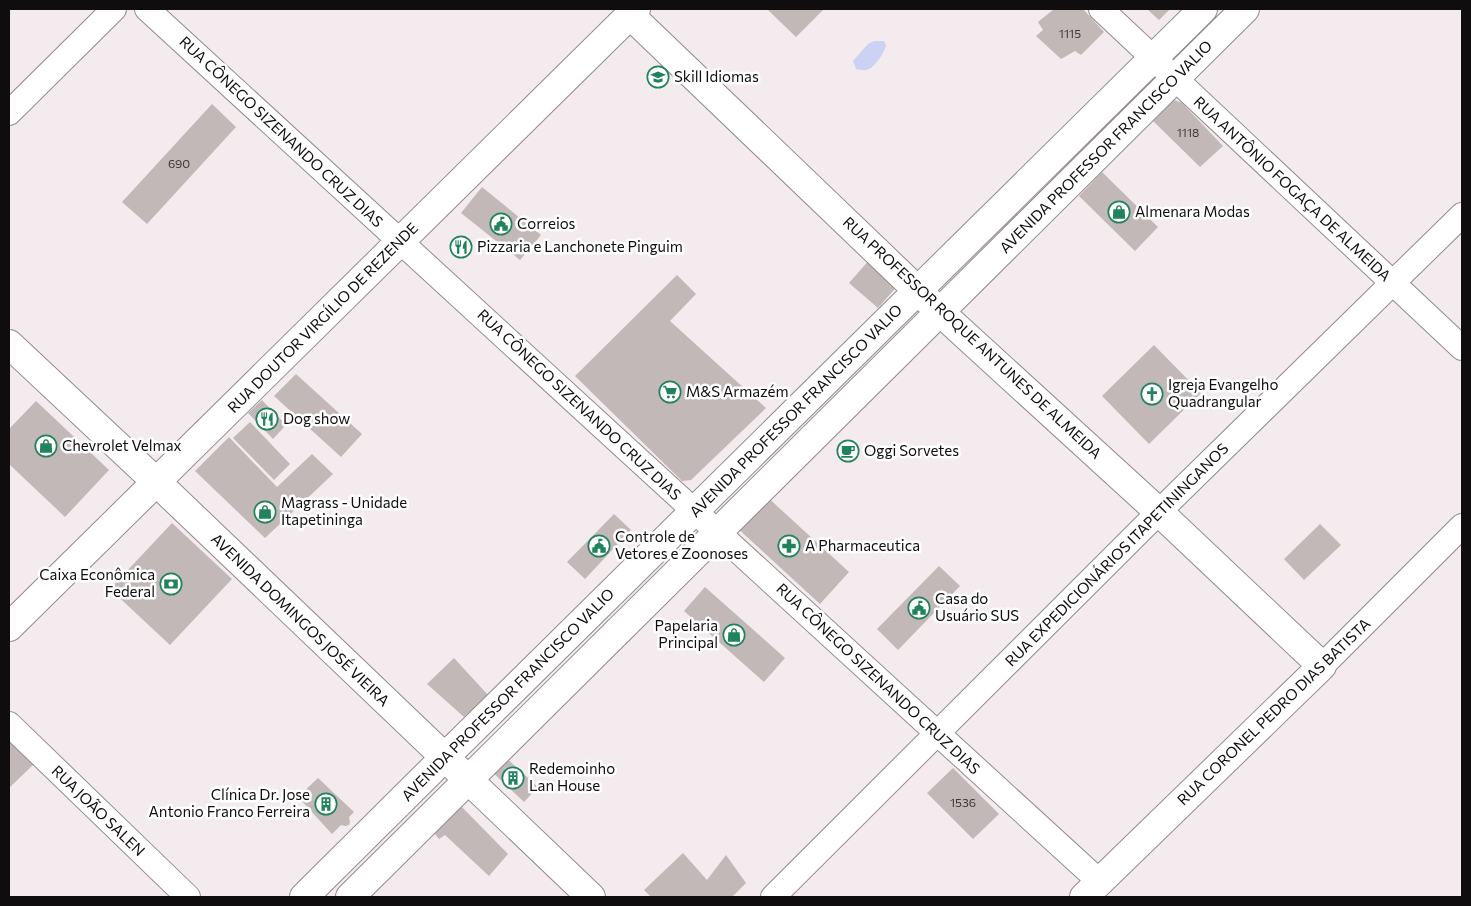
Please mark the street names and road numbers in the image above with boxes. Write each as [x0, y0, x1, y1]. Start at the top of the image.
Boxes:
street label: RUA CÔNEGO SIZENANDO CRUZ DIAS [176, 31, 388, 231]
street label: AVENIDA PROFESSOR FRANCISCO VALIO [995, 36, 1215, 256]
street label: RUA ANTÔNIO FOGAÇA DE ALMEIDA [1191, 91, 1396, 284]
street label: RUA PROFESSOR ROQUE ANTUNES DE ALMEIDA [840, 212, 1106, 462]
street label: RUA DOUTOR VIRGÍLIO DE REZENDE [223, 218, 421, 416]
street label: AVENIDA PROFESSOR FRANCISCO VALIO [685, 300, 905, 520]
street label: RUA CÔNEGO SIZENANDO CRUZ DIAS [474, 304, 686, 504]
street label: RUA EXPEDICIONÁRIOS ITAPETININGANOS [1000, 438, 1232, 670]
street label: AVENIDA DOMINGOS JOSÉ VIEIRA [208, 528, 394, 709]
street label: RUA CÔNEGO SIZENANDO CRUZ DIAS [773, 578, 985, 778]
street label: AVENIDA PROFESSOR FRANCISCO VALIO [397, 584, 617, 804]
street label: RUA CORONEL PEDRO DIAS BATISTA [1173, 614, 1373, 808]
street label: RUA JOÃO SALEN [48, 761, 149, 859]

